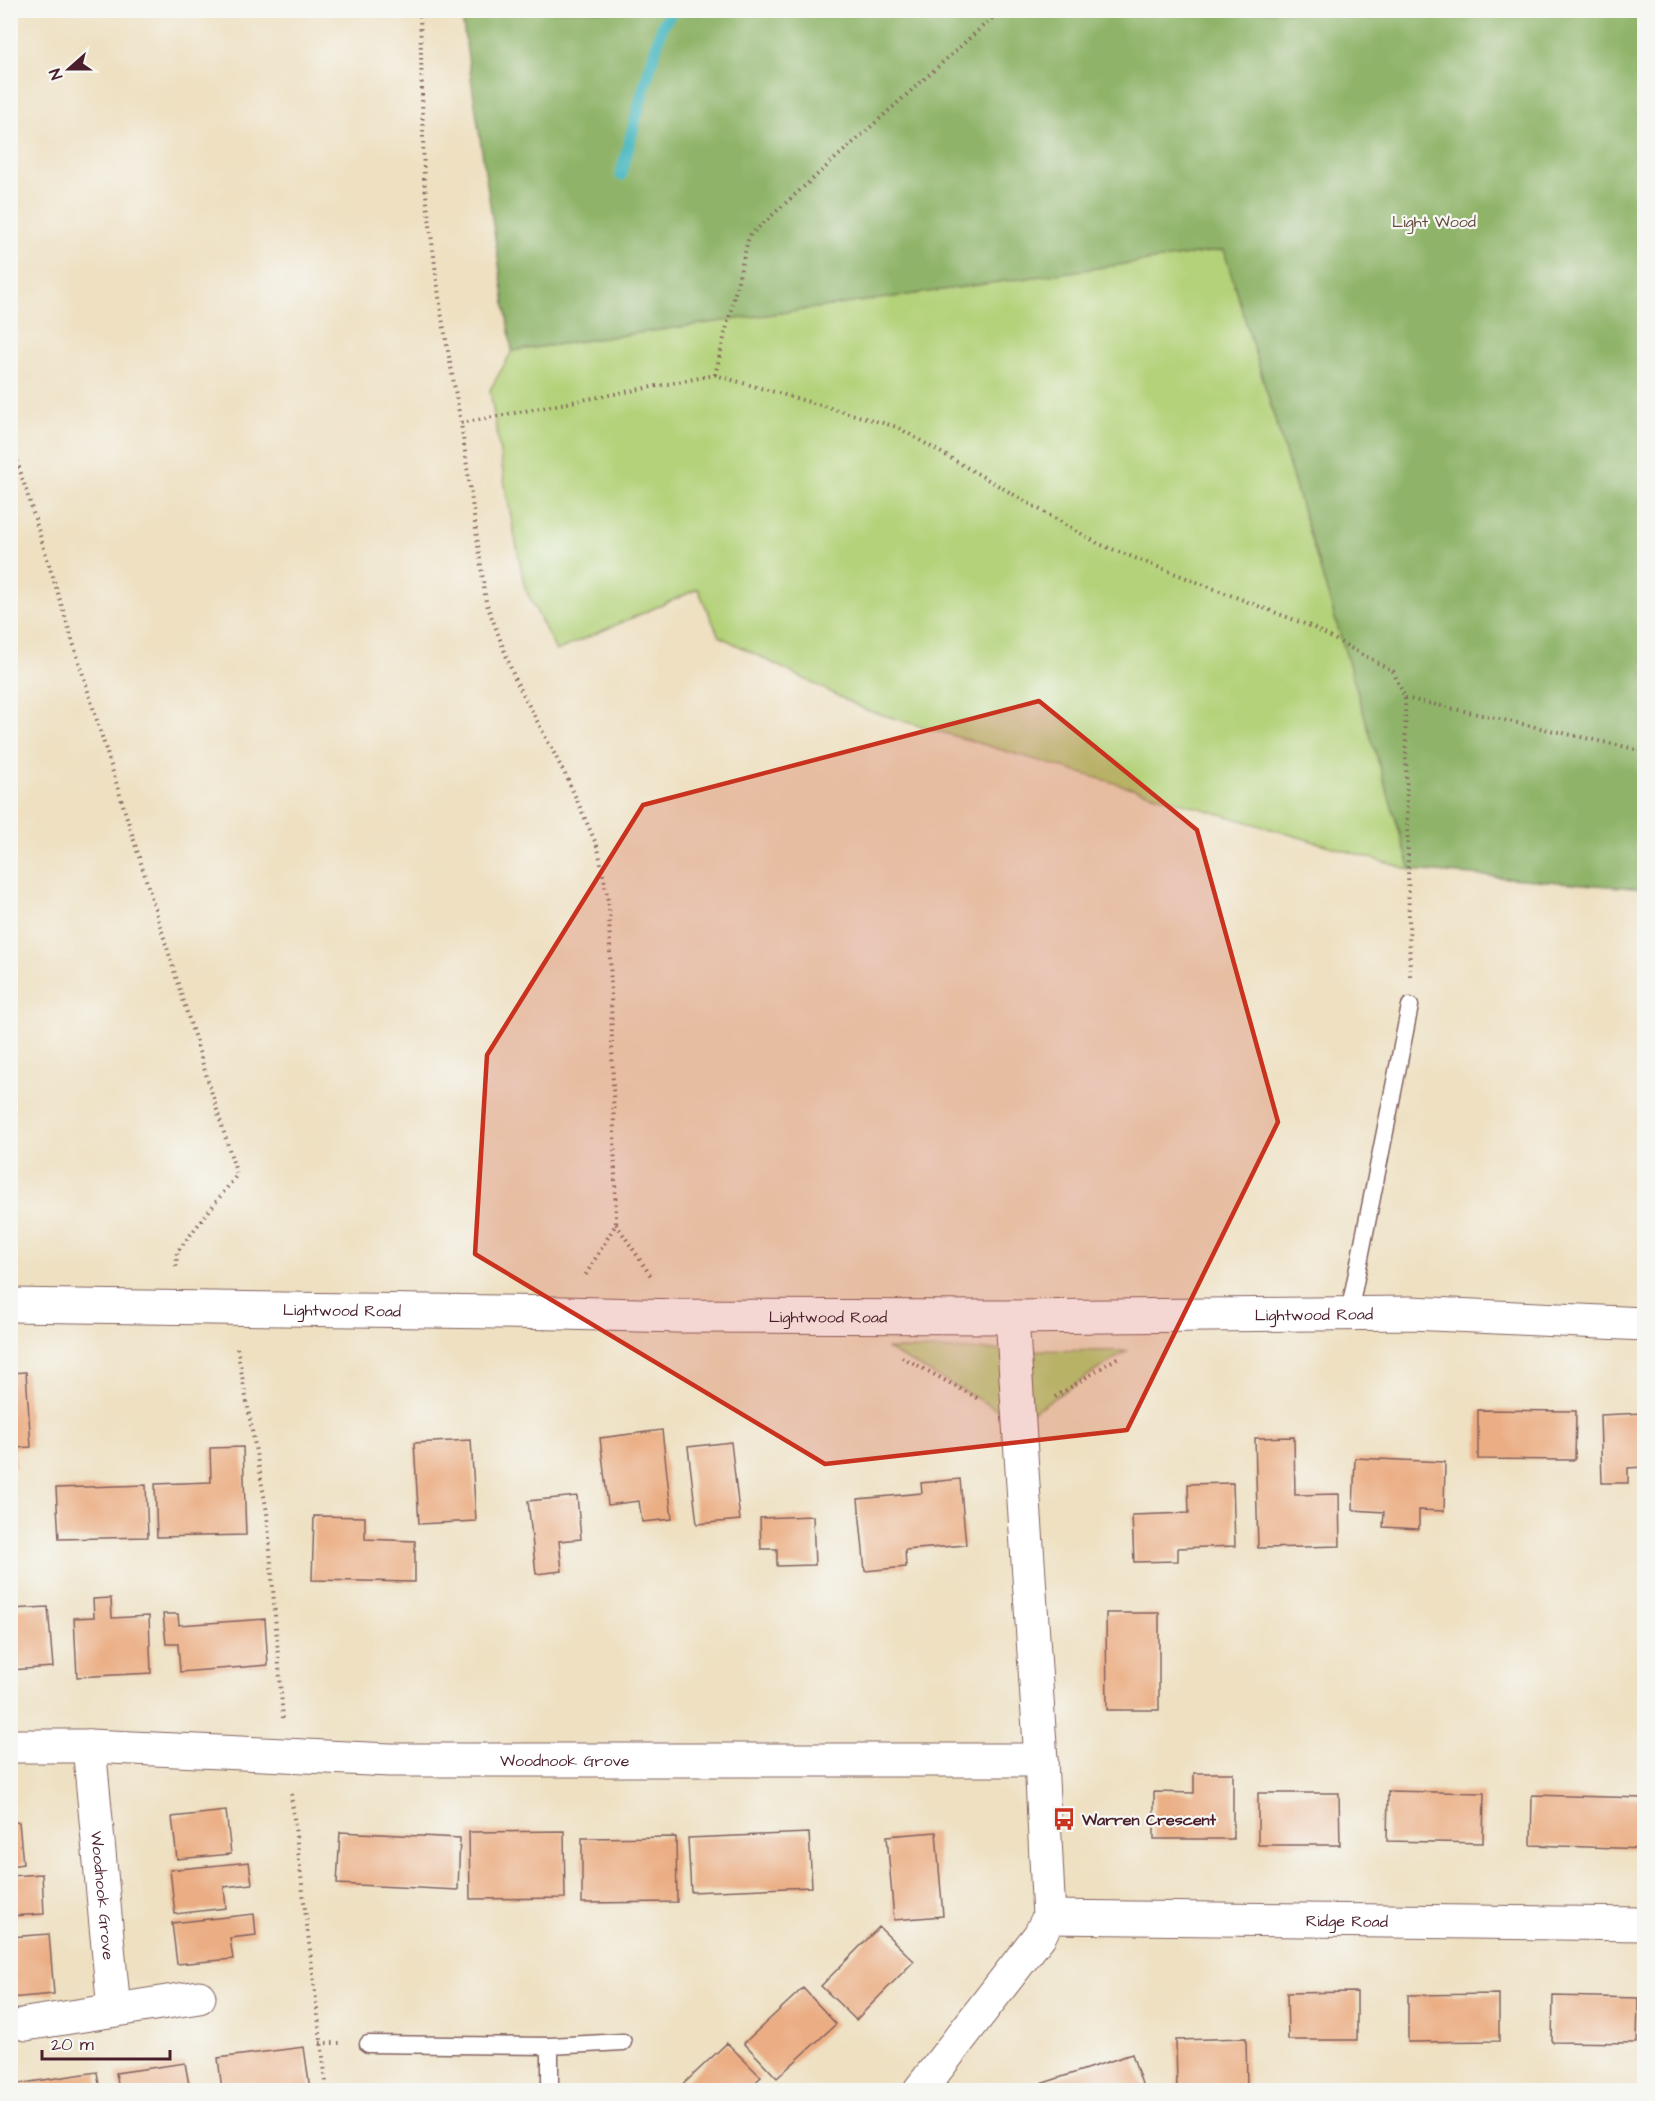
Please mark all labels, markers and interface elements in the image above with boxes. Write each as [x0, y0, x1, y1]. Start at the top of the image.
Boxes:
north arrow [39, 39, 99, 99]
text: N [44, 65, 68, 83]
park label: Light Wood [1392, 211, 1476, 234]
street label: Lightwood Road [283, 1299, 401, 1323]
street label: Lightwood Road [1255, 1303, 1373, 1327]
street label: Lightwood Road [769, 1306, 887, 1329]
street label: Woodnook Grove [500, 1750, 630, 1772]
bus stop icon: Warren Crescent [1051, 1806, 1077, 1832]
place label: Warren Crescent [1081, 1809, 1217, 1831]
street label: Woodnook Grove [85, 1830, 119, 1961]
street label: Ridge Road [1306, 1910, 1388, 1933]
scale bar [42, 2023, 170, 2061]
text: 20 m [51, 2032, 94, 2057]

